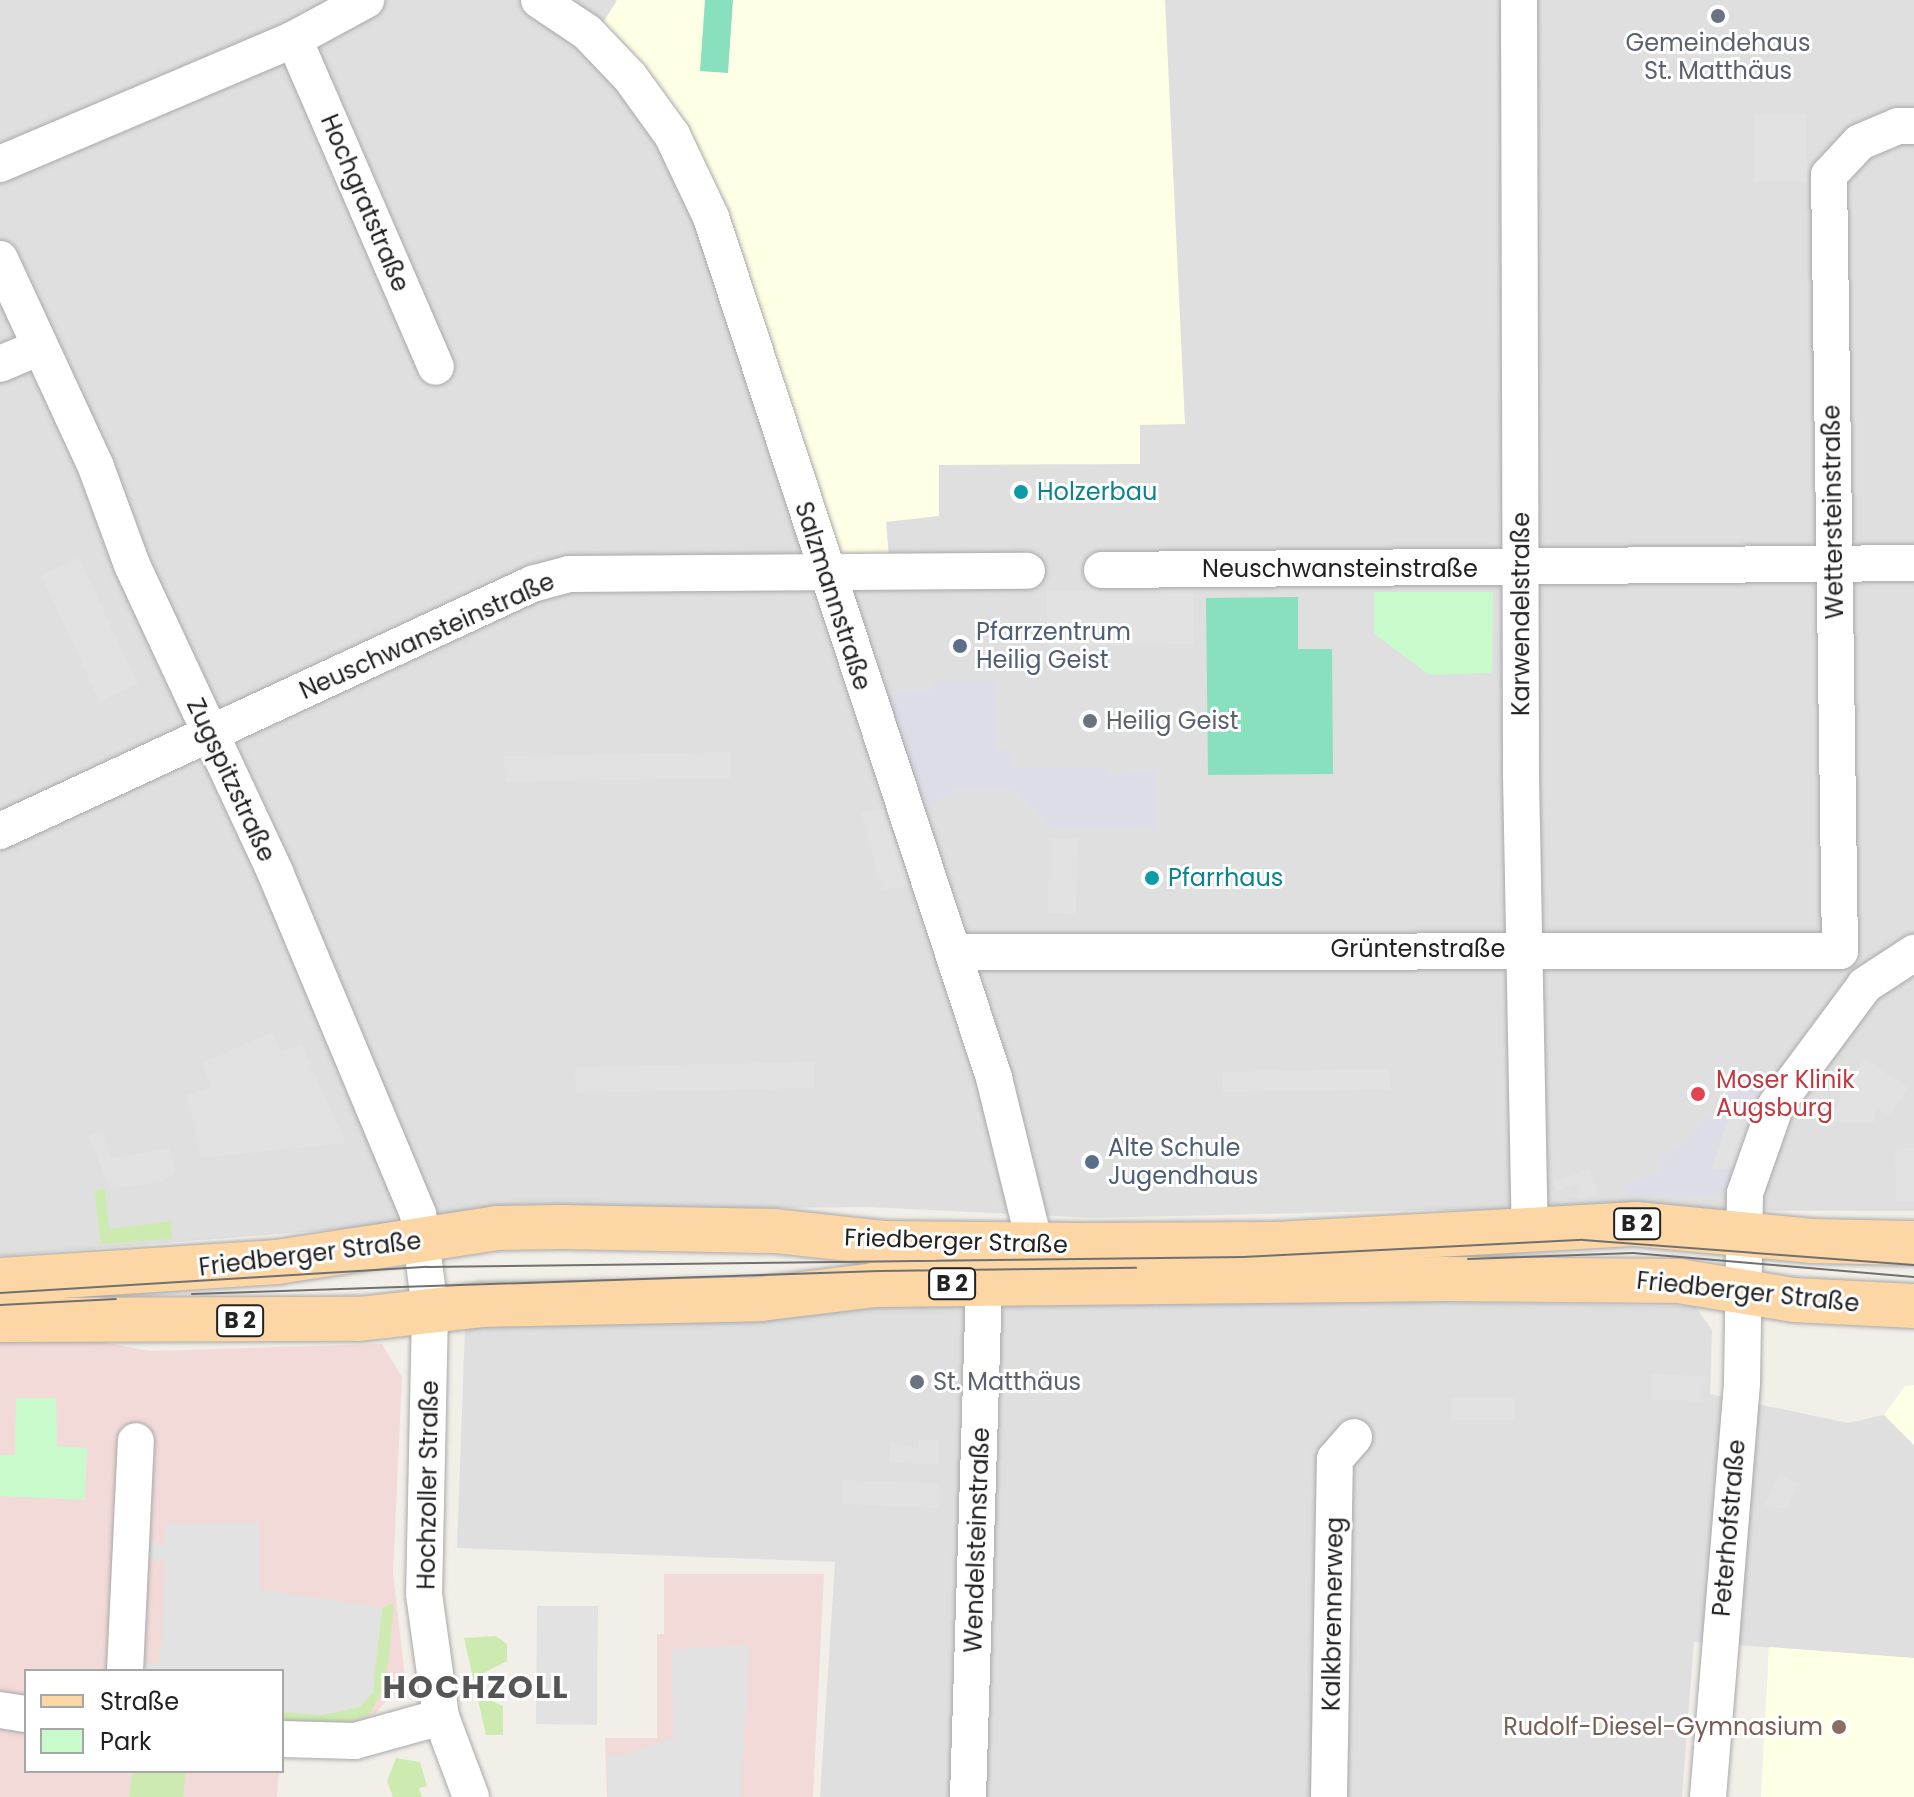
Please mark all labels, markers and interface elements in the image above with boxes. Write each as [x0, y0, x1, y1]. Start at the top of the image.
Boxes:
marker: Gemeindehaus St. Matthäus [1709, 7, 1727, 25]
place label: Gemeindehaus St. Matthäus [1626, 29, 1810, 85]
street label: Hochgratstraße [315, 110, 415, 296]
street label: Wettersteinstraße [1817, 404, 1849, 620]
place label: Holzerbau [1037, 478, 1157, 506]
marker: Holzerbau [1012, 483, 1030, 501]
street label: Salzmannstraße [789, 498, 877, 694]
street label: Karwendelstraße [1507, 512, 1535, 716]
street label: Neuschwansteinstraße [1202, 555, 1478, 583]
street label: Neuschwansteinstraße [295, 567, 559, 705]
place label: Pfarrzentrum Heilig Geist [976, 618, 1131, 674]
marker: Pfarrzentrum Heilig Geist [951, 637, 969, 655]
street label: Zugspitzstraße [181, 694, 281, 866]
place label: Heilig Geist [1106, 707, 1239, 735]
marker: Heilig Geist [1081, 712, 1099, 730]
place label: Pfarrhaus [1168, 864, 1283, 892]
marker: Pfarrhaus [1143, 869, 1161, 887]
street label: Grüntenstraße [1331, 935, 1505, 963]
place label: Moser Klinik Augsburg [1716, 1066, 1855, 1122]
marker: Moser Klinik Augsburg [1687, 1083, 1709, 1105]
place label: Alte Schule Jugendhaus [1108, 1134, 1258, 1190]
marker: Alte Schule Jugendhaus [1083, 1153, 1101, 1171]
road number: B 2 [1613, 1206, 1661, 1242]
street label: Friedberger Straße [844, 1223, 1068, 1259]
street label: Friedberger Straße [197, 1226, 423, 1282]
road number: B 2 [928, 1266, 976, 1302]
street label: Friedberger Straße [1635, 1266, 1861, 1318]
road number: B 2 [216, 1303, 264, 1339]
place label: St. Matthäus [933, 1368, 1081, 1396]
marker: St. Matthäus [908, 1373, 926, 1391]
street label: Hochzoller Straße [412, 1380, 444, 1590]
street label: Wendelsteinstraße [959, 1427, 995, 1653]
street label: Peterhofstraße [1707, 1438, 1751, 1618]
street label: Kalkbrennerweg [1317, 1517, 1349, 1711]
district label: HOCHZOLL [382, 1668, 570, 1706]
legend [24, 1669, 284, 1773]
text: Straße [100, 1685, 179, 1718]
place label: Rudolf-Diesel-Gymnasium [1503, 1713, 1823, 1741]
marker: Rudolf-Diesel-Gymnasium [1830, 1718, 1848, 1736]
text: Park [100, 1725, 151, 1758]

